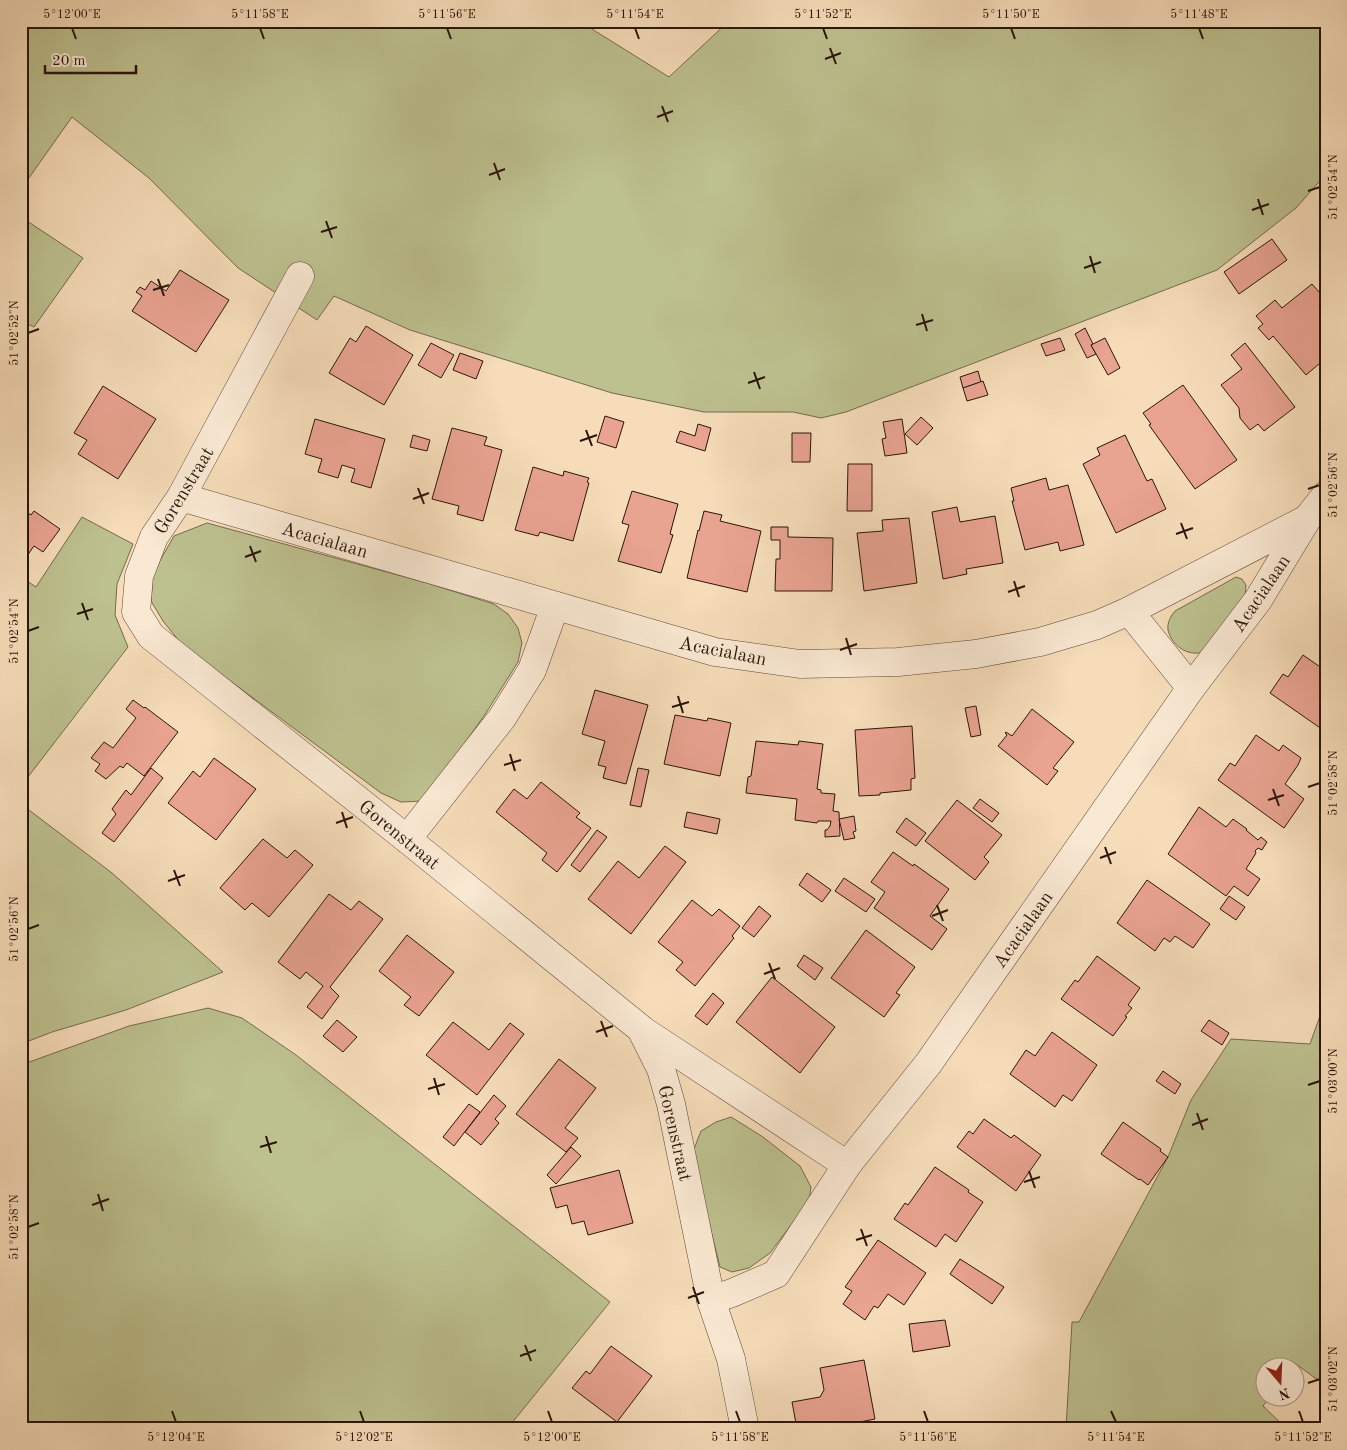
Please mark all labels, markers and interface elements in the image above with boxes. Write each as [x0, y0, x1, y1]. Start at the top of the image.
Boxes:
text: 5°12'00"E [43, 8, 101, 21]
text: 5°11'58"E [231, 8, 289, 21]
text: 5°11'56"E [418, 8, 476, 21]
text: 5°11'54"E [606, 8, 664, 21]
text: 5°11'52"E [794, 8, 852, 21]
text: 5°11'50"E [982, 8, 1040, 21]
text: 5°11'48"E [1170, 8, 1228, 21]
scale bar [45, 42, 136, 74]
text: 20 m [52, 54, 86, 69]
text: 51°02'54"N [1327, 154, 1340, 220]
text: 51°02'52"N [8, 300, 21, 366]
street label: Gorenstraat [152, 444, 219, 538]
text: 51°02'56"N [1327, 452, 1340, 518]
street label: Acacialaan [279, 520, 370, 563]
street label: Acacialaan [1229, 552, 1295, 637]
text: 51°02'54"N [8, 598, 21, 664]
street label: Acacialaan [677, 635, 768, 670]
text: 51°02'58"N [1327, 750, 1340, 816]
street label: Gorenstraat [354, 798, 442, 874]
street label: Acacialaan [991, 888, 1057, 972]
text: 51°02'56"N [8, 896, 21, 962]
text: 51°03'00"N [1327, 1048, 1340, 1114]
street label: Gorenstraat [653, 1084, 694, 1183]
text: 51°02'58"N [8, 1194, 21, 1260]
text: 51°03'02"N [1327, 1346, 1340, 1412]
north arrow [1254, 1358, 1304, 1408]
text: N [1276, 1385, 1291, 1402]
text: 5°12'04"E [147, 1431, 205, 1444]
text: 5°12'02"E [335, 1431, 393, 1444]
text: 5°12'00"E [523, 1431, 581, 1444]
text: 5°11'58"E [711, 1431, 769, 1444]
text: 5°11'56"E [899, 1431, 957, 1444]
text: 5°11'54"E [1087, 1431, 1145, 1444]
text: 5°11'52"E [1274, 1431, 1332, 1444]

